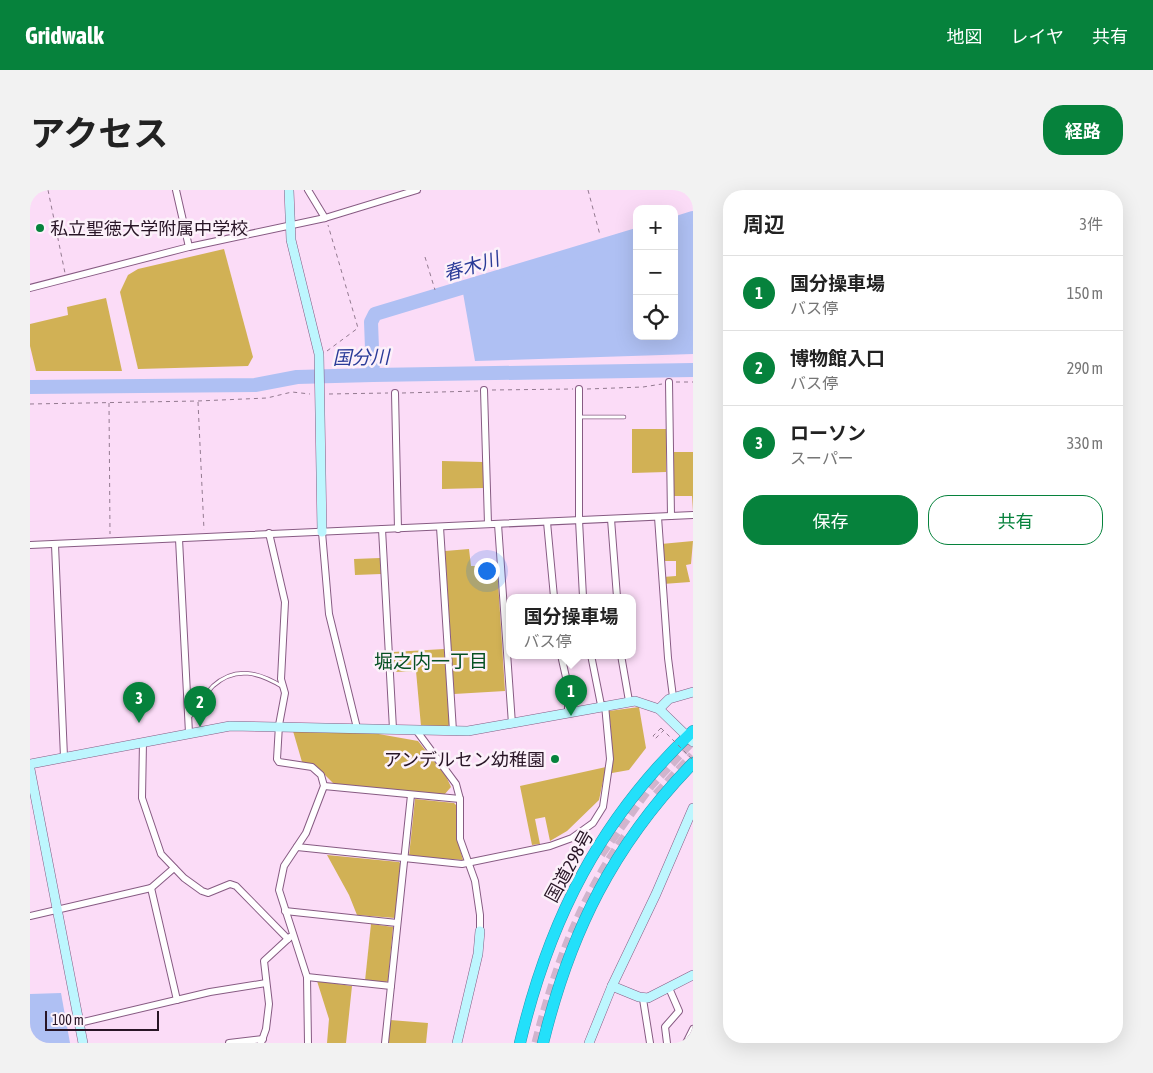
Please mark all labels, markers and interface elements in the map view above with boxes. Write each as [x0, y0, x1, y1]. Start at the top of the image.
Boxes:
text: Gridwalk [25, 22, 104, 49]
text: 地図 [947, 26, 983, 47]
text: レイヤ [1011, 26, 1064, 47]
text: 共有 [1092, 26, 1128, 47]
button: 経路 [1043, 105, 1123, 155]
text: アクセス [30, 113, 168, 153]
map controls [633, 205, 678, 340]
button: + [633, 205, 678, 250]
text: 周辺 [743, 212, 785, 236]
text: 3件 [1079, 215, 1103, 233]
place label: 私立聖徳大学附属中学校 [50, 218, 248, 239]
marker: 私立聖徳大学附属中学校 [34, 222, 46, 234]
water label: 春木川 [441, 247, 503, 285]
button: − [633, 250, 678, 295]
text: 国分操車場 [790, 272, 885, 294]
text: 1 [755, 284, 763, 302]
text: 150 m [1067, 284, 1103, 302]
button: locate [633, 295, 678, 340]
text: バス停 [790, 299, 838, 317]
water label: 国分川 [332, 345, 392, 368]
text: 博物館入口 [790, 347, 885, 369]
text: 2 [755, 359, 763, 377]
text: 290 m [1067, 359, 1103, 377]
text: バス停 [790, 374, 838, 392]
text: ローソン [790, 422, 866, 444]
text: 3 [755, 434, 763, 452]
text: 330 m [1067, 434, 1103, 452]
text: スーパー [790, 449, 854, 467]
button: 保存 [743, 495, 918, 545]
button: 共有 [928, 495, 1103, 545]
your location [474, 558, 500, 584]
popup [506, 594, 636, 659]
text: 国分操車場 [523, 605, 619, 627]
text: バス停 [523, 632, 572, 650]
district label: 堀之内一丁目 [374, 650, 488, 672]
pin: 1 [555, 675, 587, 716]
pin: 3 [123, 682, 155, 723]
pin: 2 [184, 686, 216, 727]
place label: アンデルセン幼稚園 [384, 749, 545, 770]
marker: アンデルセン幼稚園 [549, 753, 561, 765]
street label: 国道298号 [541, 826, 597, 906]
scale bar [45, 1008, 159, 1031]
text: 100 m [52, 1012, 84, 1028]

